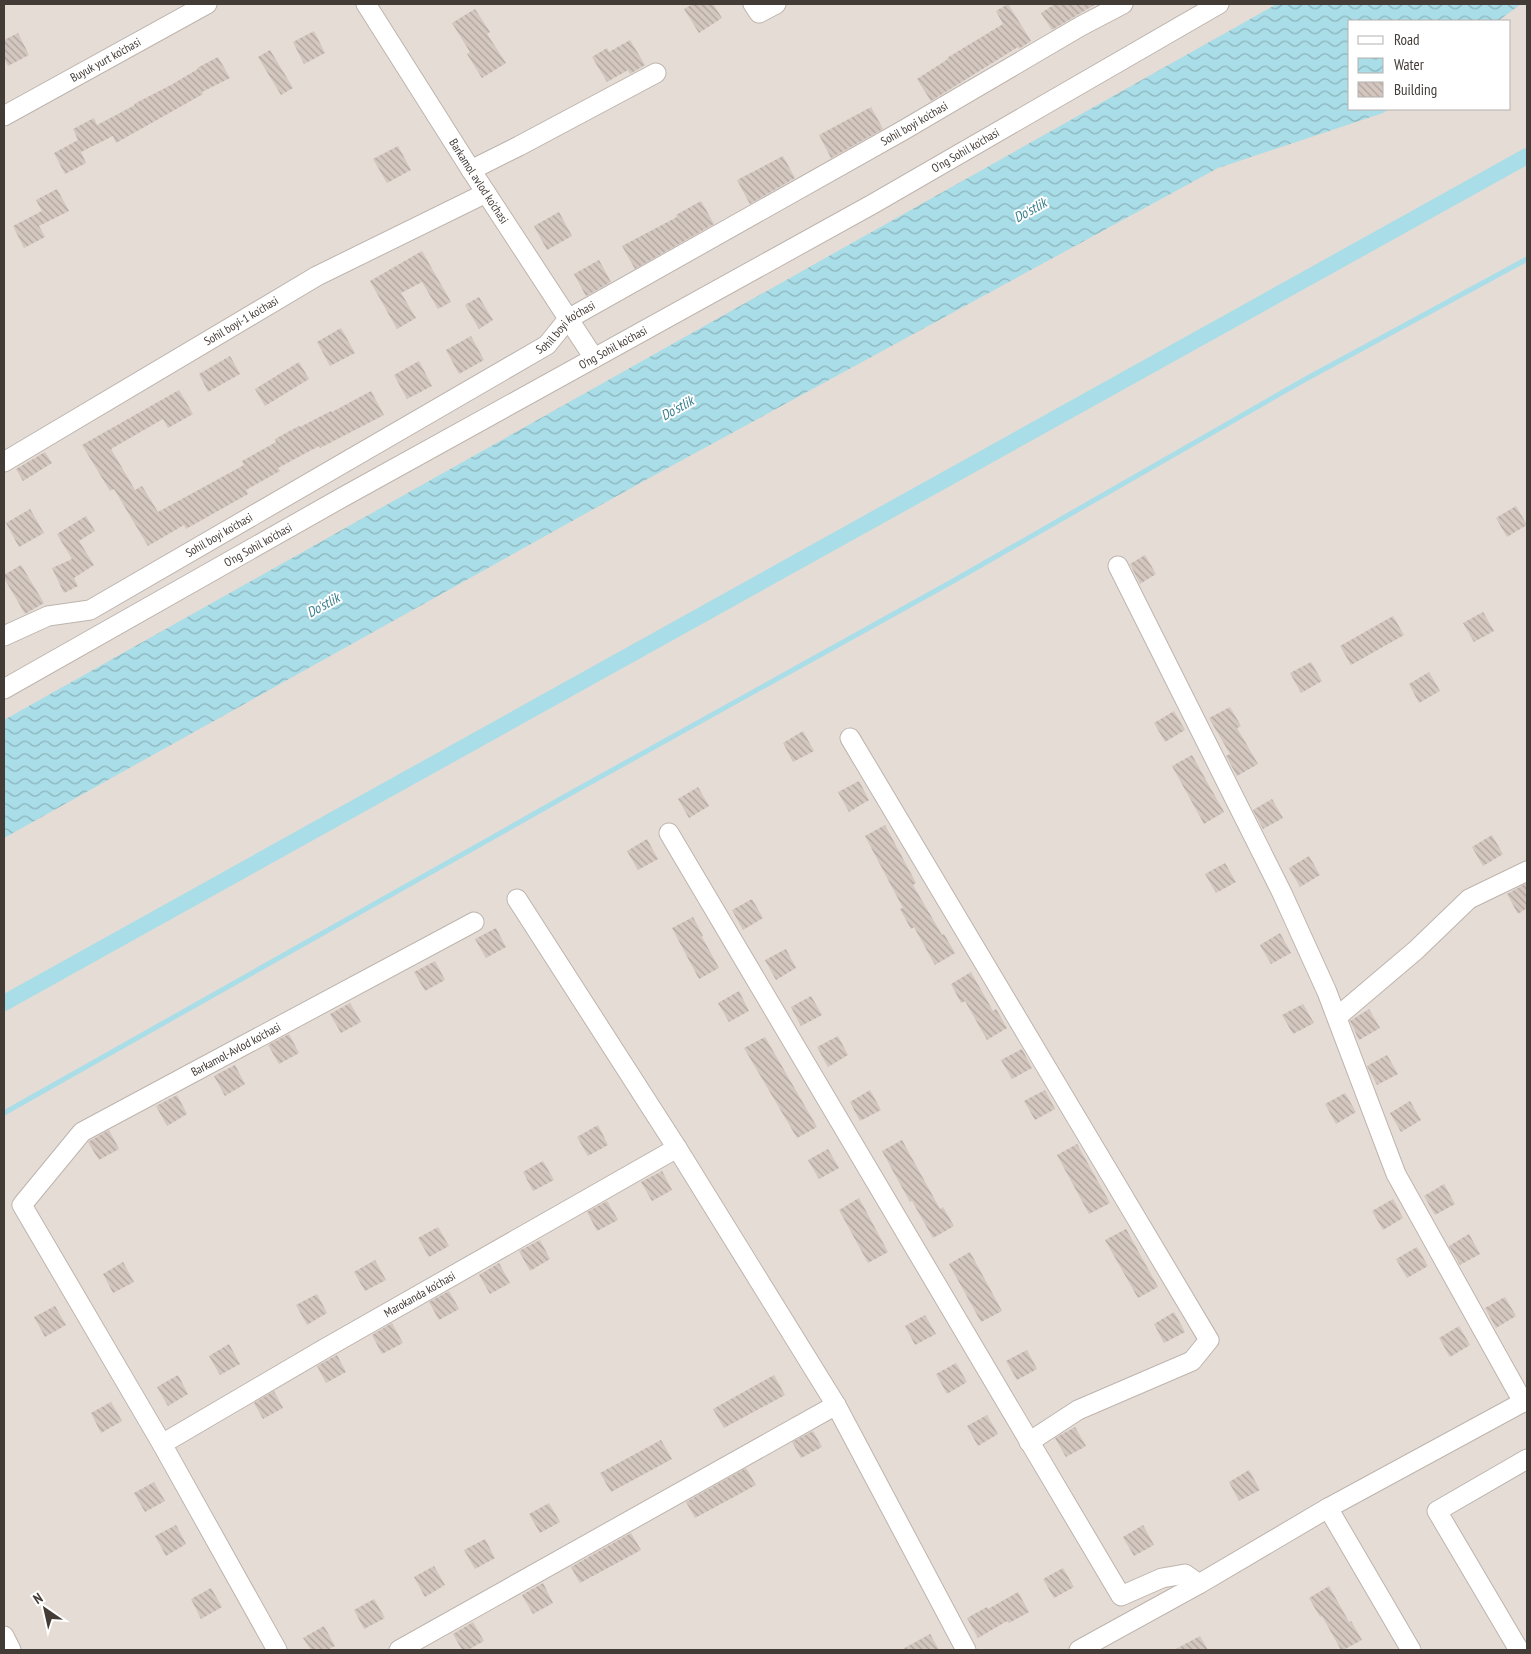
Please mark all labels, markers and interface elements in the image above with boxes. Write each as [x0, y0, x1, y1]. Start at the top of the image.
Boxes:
legend [1348, 20, 1511, 110]
text: Road [1394, 30, 1420, 49]
street label: Buyuk yurt ko'chasi [68, 34, 143, 85]
text: Water [1394, 55, 1425, 74]
text: Building [1394, 80, 1437, 99]
street label: Sohil boyi ko'chasi [878, 98, 950, 148]
street label: O'ng Sohil ko'chasi [929, 125, 1002, 175]
street label: Barkamol avlod ko'chasi [446, 136, 512, 226]
water label: Do'stlik [1010, 193, 1051, 226]
street label: Sohil boyi-1 ko'chasi [201, 293, 281, 348]
street label: Sohil boyi ko'chasi [533, 297, 598, 357]
street label: O'ng Sohil ko'chasi [576, 322, 649, 372]
water label: Do'stlik [657, 391, 698, 424]
street label: Sohil boyi ko'chasi [183, 509, 255, 560]
street label: O'ng Sohil ko'chasi [221, 519, 295, 570]
water label: Do'stlik [303, 588, 344, 621]
street label: Barkamol-Avlod ko'chasi [188, 1019, 283, 1079]
street label: Marokanda ko'chasi [381, 1268, 458, 1320]
north arrow [20, 1584, 70, 1634]
text: N [30, 1589, 46, 1608]

